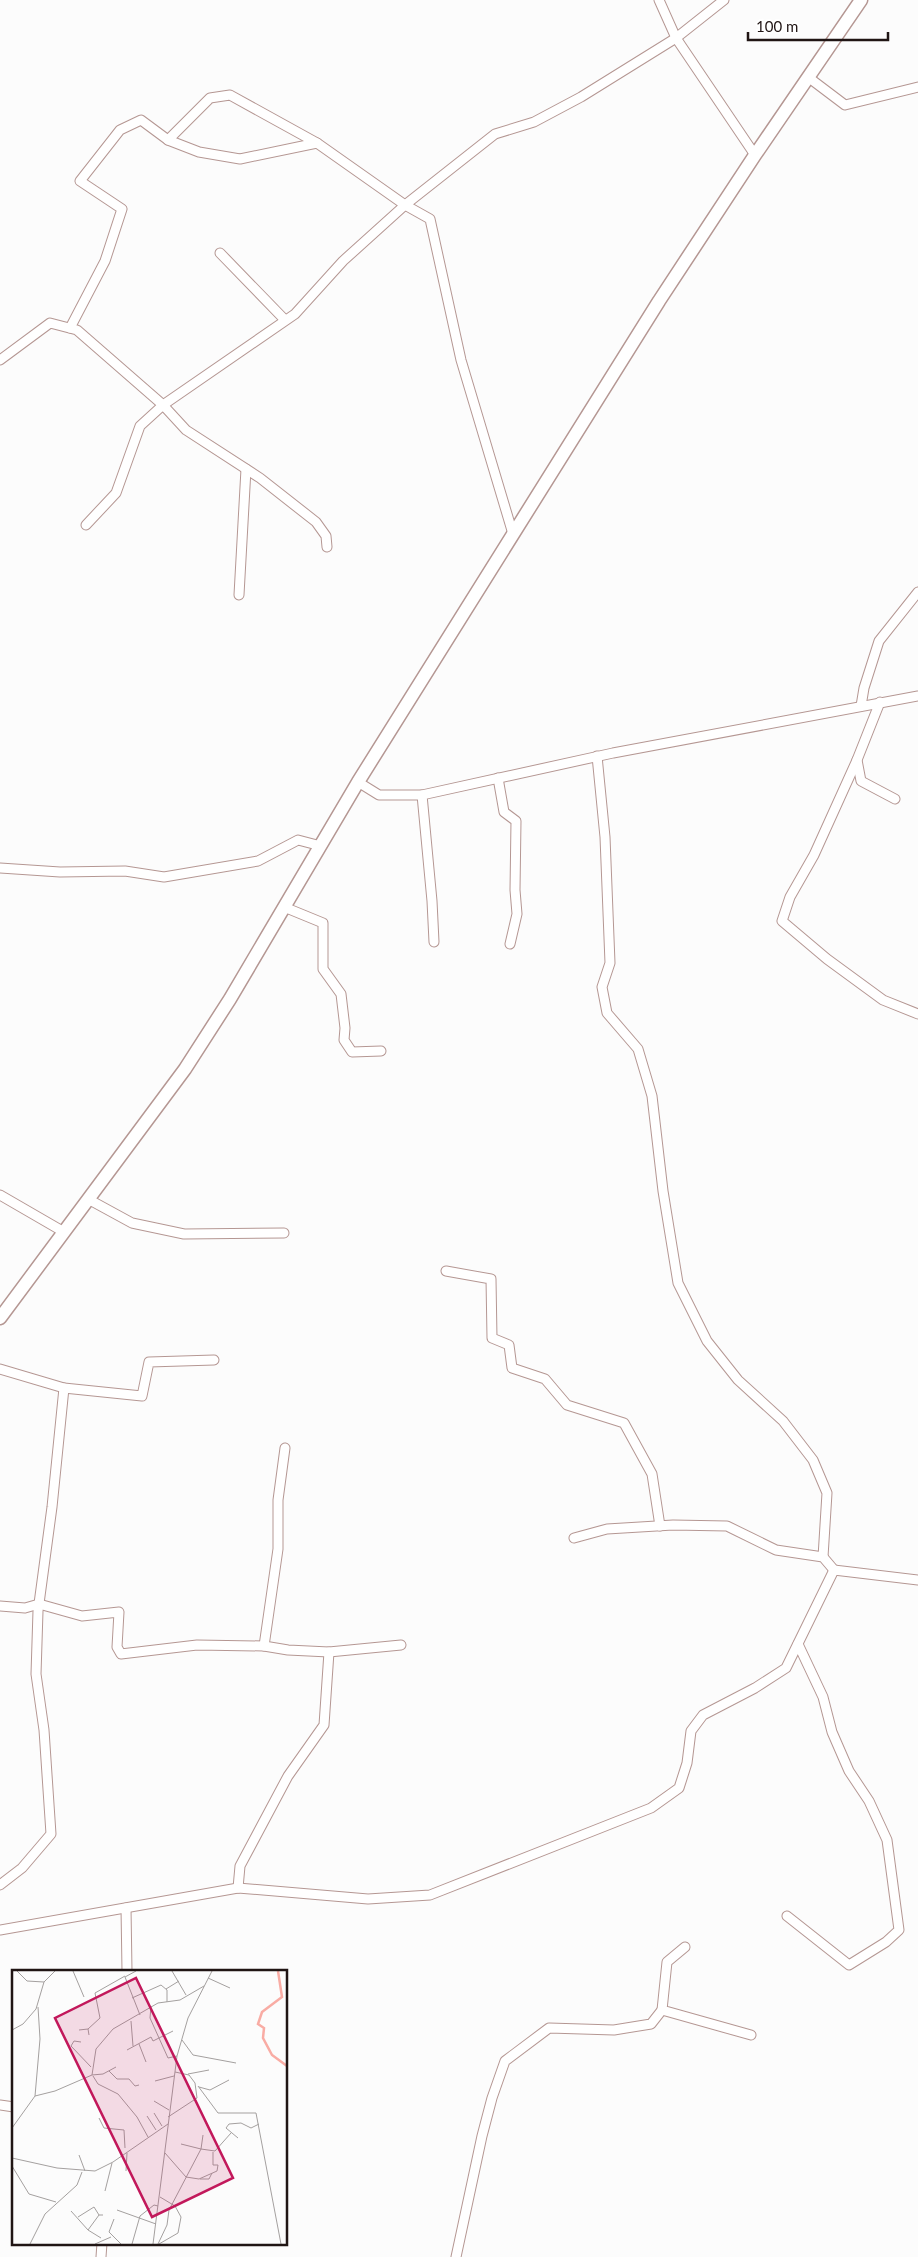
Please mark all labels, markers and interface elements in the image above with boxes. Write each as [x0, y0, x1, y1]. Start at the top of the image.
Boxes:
scale bar [748, 10, 888, 42]
text: 100 m [756, 17, 798, 35]
inset map [12, 1970, 288, 2244]

